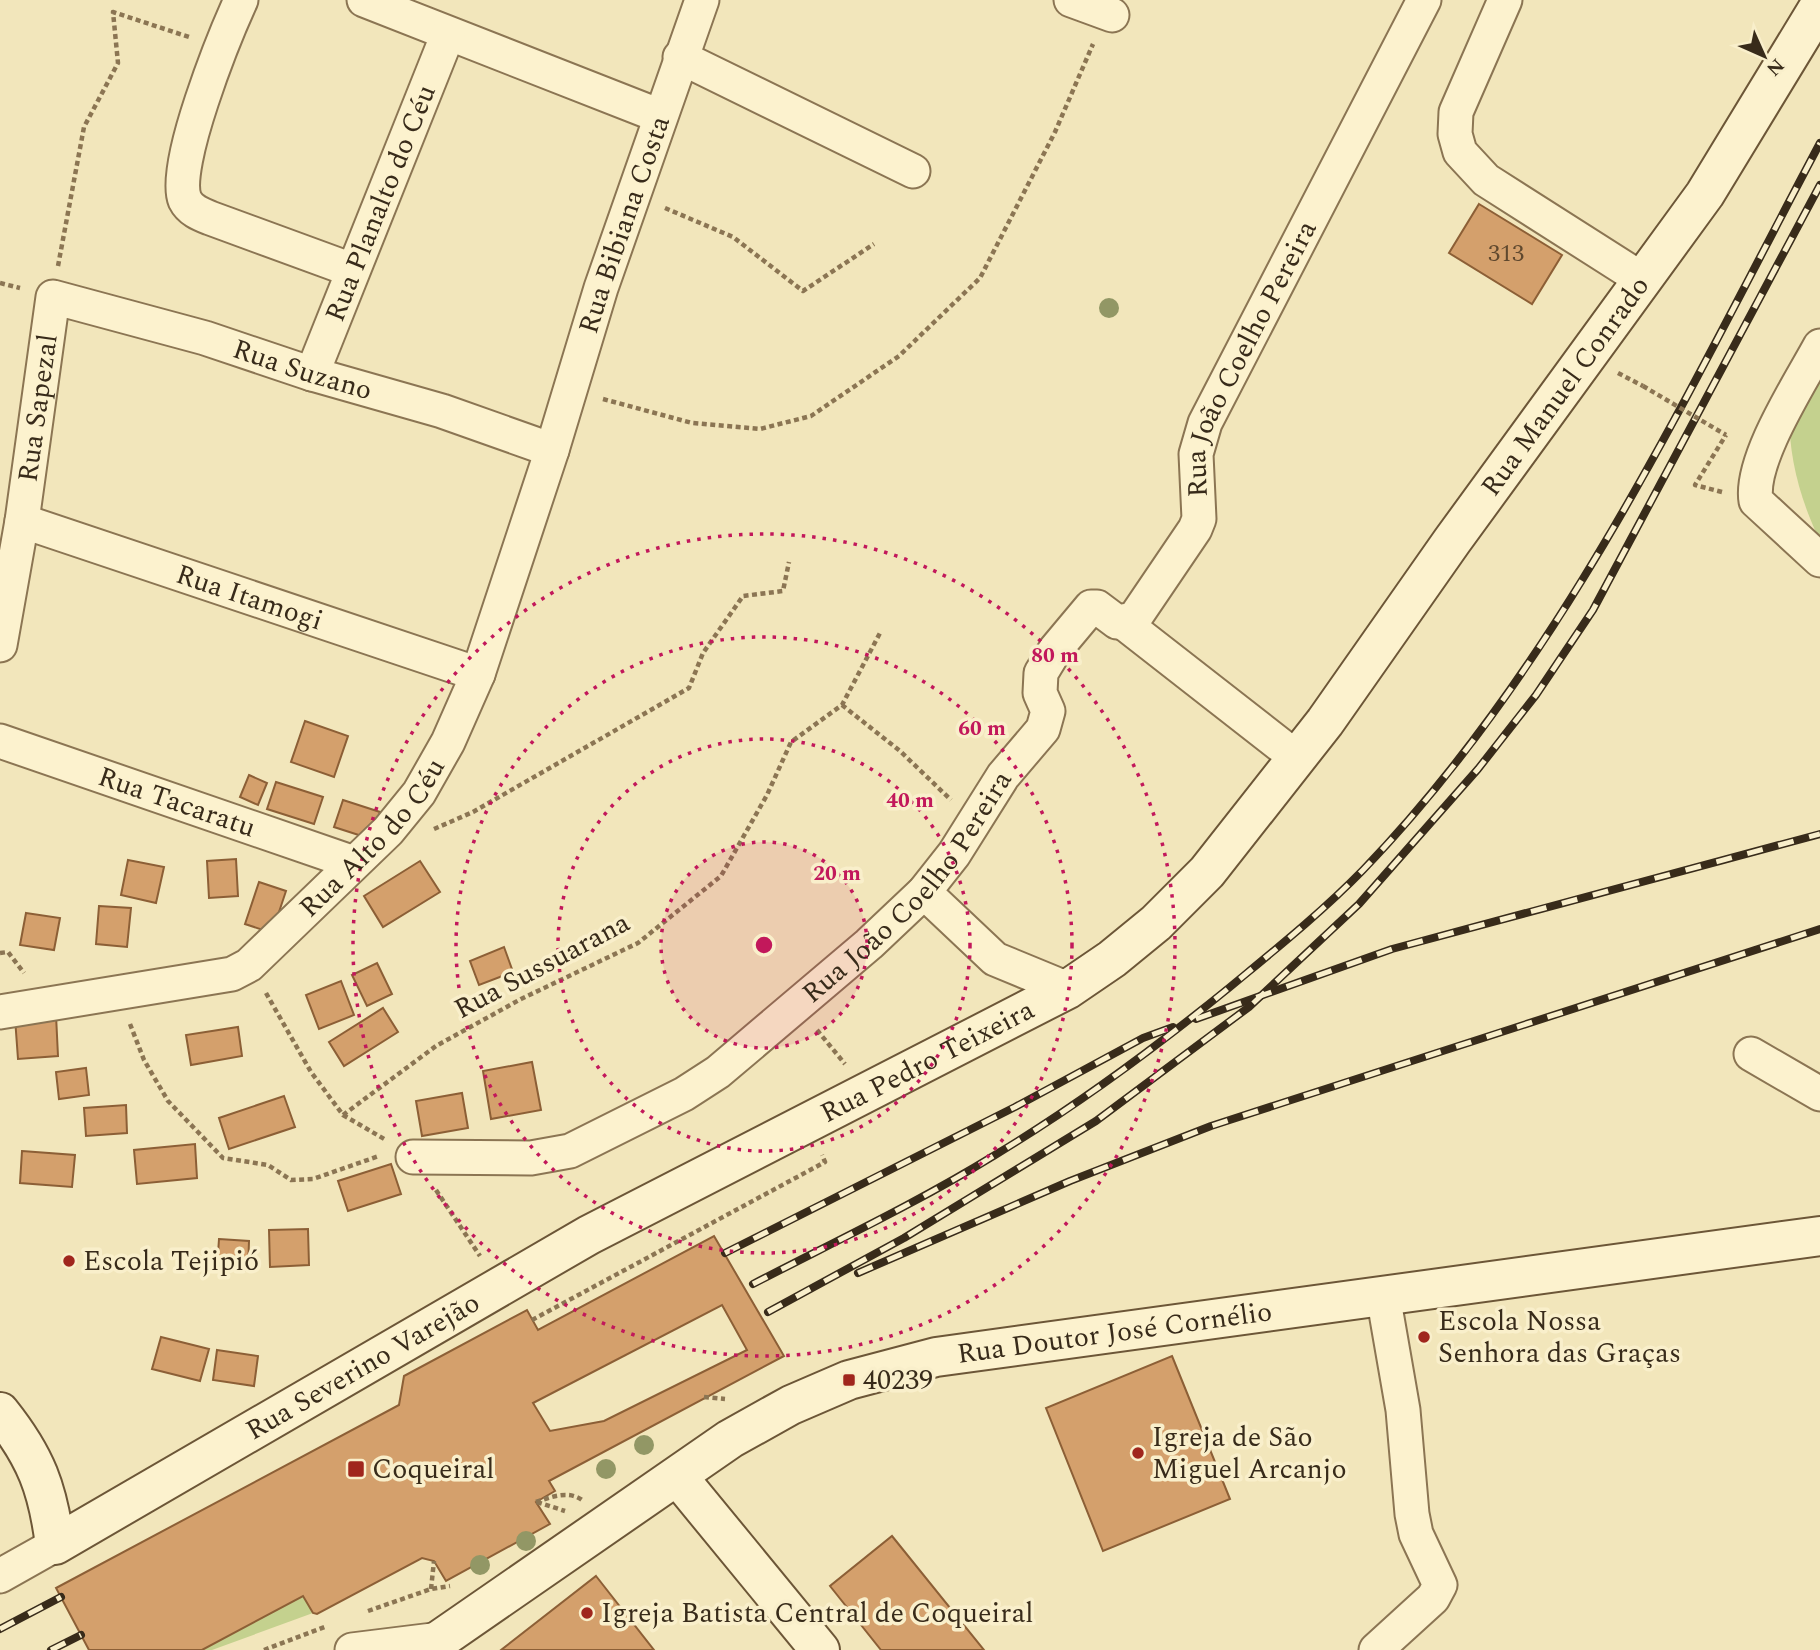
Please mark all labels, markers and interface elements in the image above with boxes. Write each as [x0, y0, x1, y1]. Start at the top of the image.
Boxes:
north arrow [1729, 21, 1799, 91]
text: N [1759, 51, 1791, 83]
street label: Rua Planalto do Céu [314, 78, 447, 328]
street label: Rua Bibiana Costa [567, 109, 681, 339]
street label: Rua João Coelho Pereira [1174, 212, 1328, 499]
house number: 313 [1488, 236, 1524, 272]
street label: Rua Manuel Conrado [1470, 267, 1660, 505]
street label: Rua Suzano [227, 327, 377, 412]
street label: Rua Sapezal [6, 331, 69, 485]
street label: Rua Itamogi [170, 553, 329, 642]
text: 80 m [1031, 640, 1079, 672]
text: 60 m [958, 713, 1006, 745]
street label: Rua Alto do Céu [289, 750, 456, 928]
street label: Rua Tacaratu [92, 755, 261, 849]
street label: Rua João Coelho Pereira [792, 762, 1023, 1014]
text: 40 m [886, 785, 934, 817]
text: 20 m [813, 858, 861, 890]
street label: Rua Sussuarana [446, 901, 638, 1030]
centre of rings [752, 933, 776, 957]
street label: Rua Pedro Teixeira [813, 988, 1042, 1134]
place label: Escola Tejipió [83, 1240, 259, 1283]
marker: Escola Tejipió [61, 1253, 77, 1269]
street label: Rua Severino Varejão [237, 1281, 488, 1451]
street label: Rua Doutor José Cornélio [954, 1290, 1275, 1375]
place label: Escola Nossa Senhora das Graças [1438, 1300, 1681, 1375]
marker: Escola Nossa Senhora das Graças [1416, 1329, 1432, 1345]
place label: 40239 [863, 1359, 933, 1402]
marker: 40239 [841, 1372, 857, 1388]
place label: Igreja de São Miguel Arcanjo [1152, 1416, 1347, 1491]
marker: Igreja de São Miguel Arcanjo [1130, 1445, 1146, 1461]
place label: Coqueiral [372, 1448, 494, 1491]
marker: Coqueiral [346, 1459, 366, 1479]
place label: Igreja Batista Central de Coqueiral [601, 1592, 1033, 1635]
marker: Igreja Batista Central de Coqueiral [579, 1605, 595, 1621]

